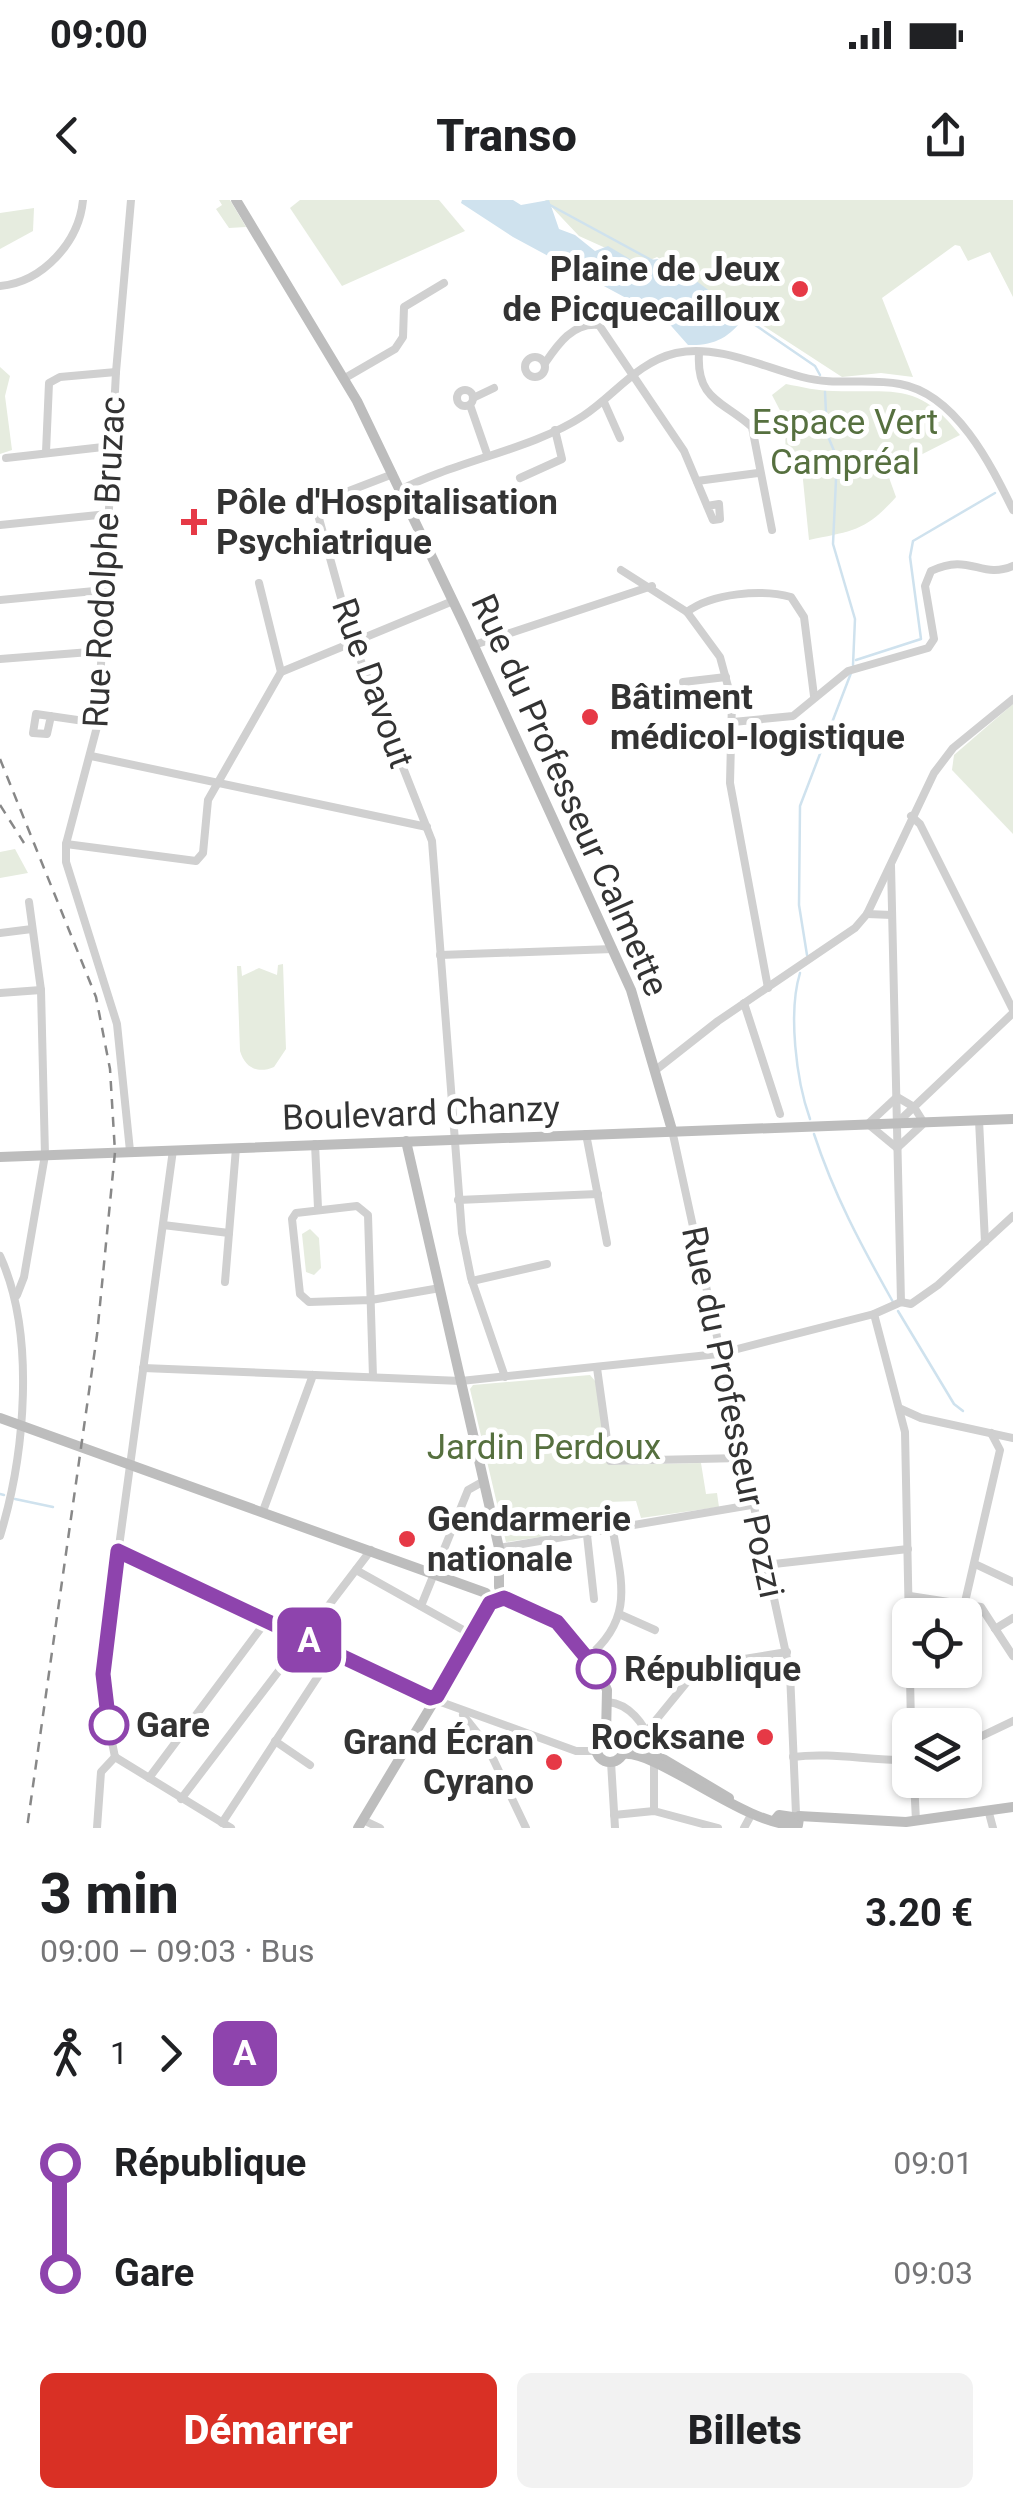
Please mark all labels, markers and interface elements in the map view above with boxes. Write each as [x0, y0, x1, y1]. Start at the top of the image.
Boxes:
text: 09:00 [50, 13, 148, 57]
icon: back [40, 108, 95, 163]
icon: share [918, 108, 973, 163]
text: Transo [436, 109, 577, 162]
place label: Plaine de Jeux de Picquecailloux [502, 249, 780, 330]
marker: Plaine de Jeux de Picquecailloux [789, 278, 811, 300]
street label: Rue Rodolphe Bruzac [75, 395, 134, 729]
park label: Espace Vert Campréal [752, 402, 938, 483]
place label: Pôle d'Hospitalisation Psychiatrique [216, 482, 558, 563]
marker: Pôle d'Hospitalisation Psychiatrique [181, 509, 207, 535]
street label: Rue du Professeur Calmette [462, 588, 677, 1002]
street label: Rue Davout [323, 593, 422, 773]
place label: Bâtiment médicol-logistique [610, 677, 905, 758]
marker: Bâtiment médicol-logistique [579, 706, 601, 728]
street label: Boulevard Chanzy [281, 1088, 561, 1139]
street label: Rue du Professeur Pozzi [673, 1222, 792, 1602]
park label: Jardin Perdoux [427, 1427, 661, 1468]
place label: Gendarmerie nationale [427, 1499, 631, 1580]
marker: Gendarmerie nationale [396, 1528, 418, 1550]
map controls [892, 1598, 982, 1798]
button: locate [892, 1598, 982, 1688]
line badge: A [276, 1608, 342, 1672]
text: A [297, 1620, 321, 1661]
place label: République [624, 1649, 801, 1690]
marker: République [577, 1650, 615, 1688]
place label: Gare [136, 1705, 210, 1746]
marker: Gare [90, 1706, 128, 1744]
button: layers [892, 1708, 982, 1798]
place label: Rocksane [591, 1717, 745, 1758]
place label: Grand Écran Cyrano [343, 1722, 534, 1803]
marker: Rocksane [754, 1726, 776, 1748]
marker: Grand Écran Cyrano [543, 1751, 565, 1773]
text: 3 min [40, 1862, 179, 1926]
text: 3.20 € [865, 1891, 973, 1935]
text: 09:00 – 09:03 · Bus [40, 1932, 315, 1970]
icon: walk [40, 2026, 95, 2081]
icon: forward [143, 2026, 198, 2081]
text: A [233, 2033, 257, 2074]
text: 1 [110, 2034, 128, 2072]
text: République [114, 2141, 306, 2185]
text: 09:01 [893, 2144, 973, 2182]
text: Gare [114, 2251, 194, 2295]
text: 09:03 [893, 2254, 973, 2292]
button: Démarrer [40, 2373, 497, 2488]
button: Billets [517, 2373, 973, 2488]

